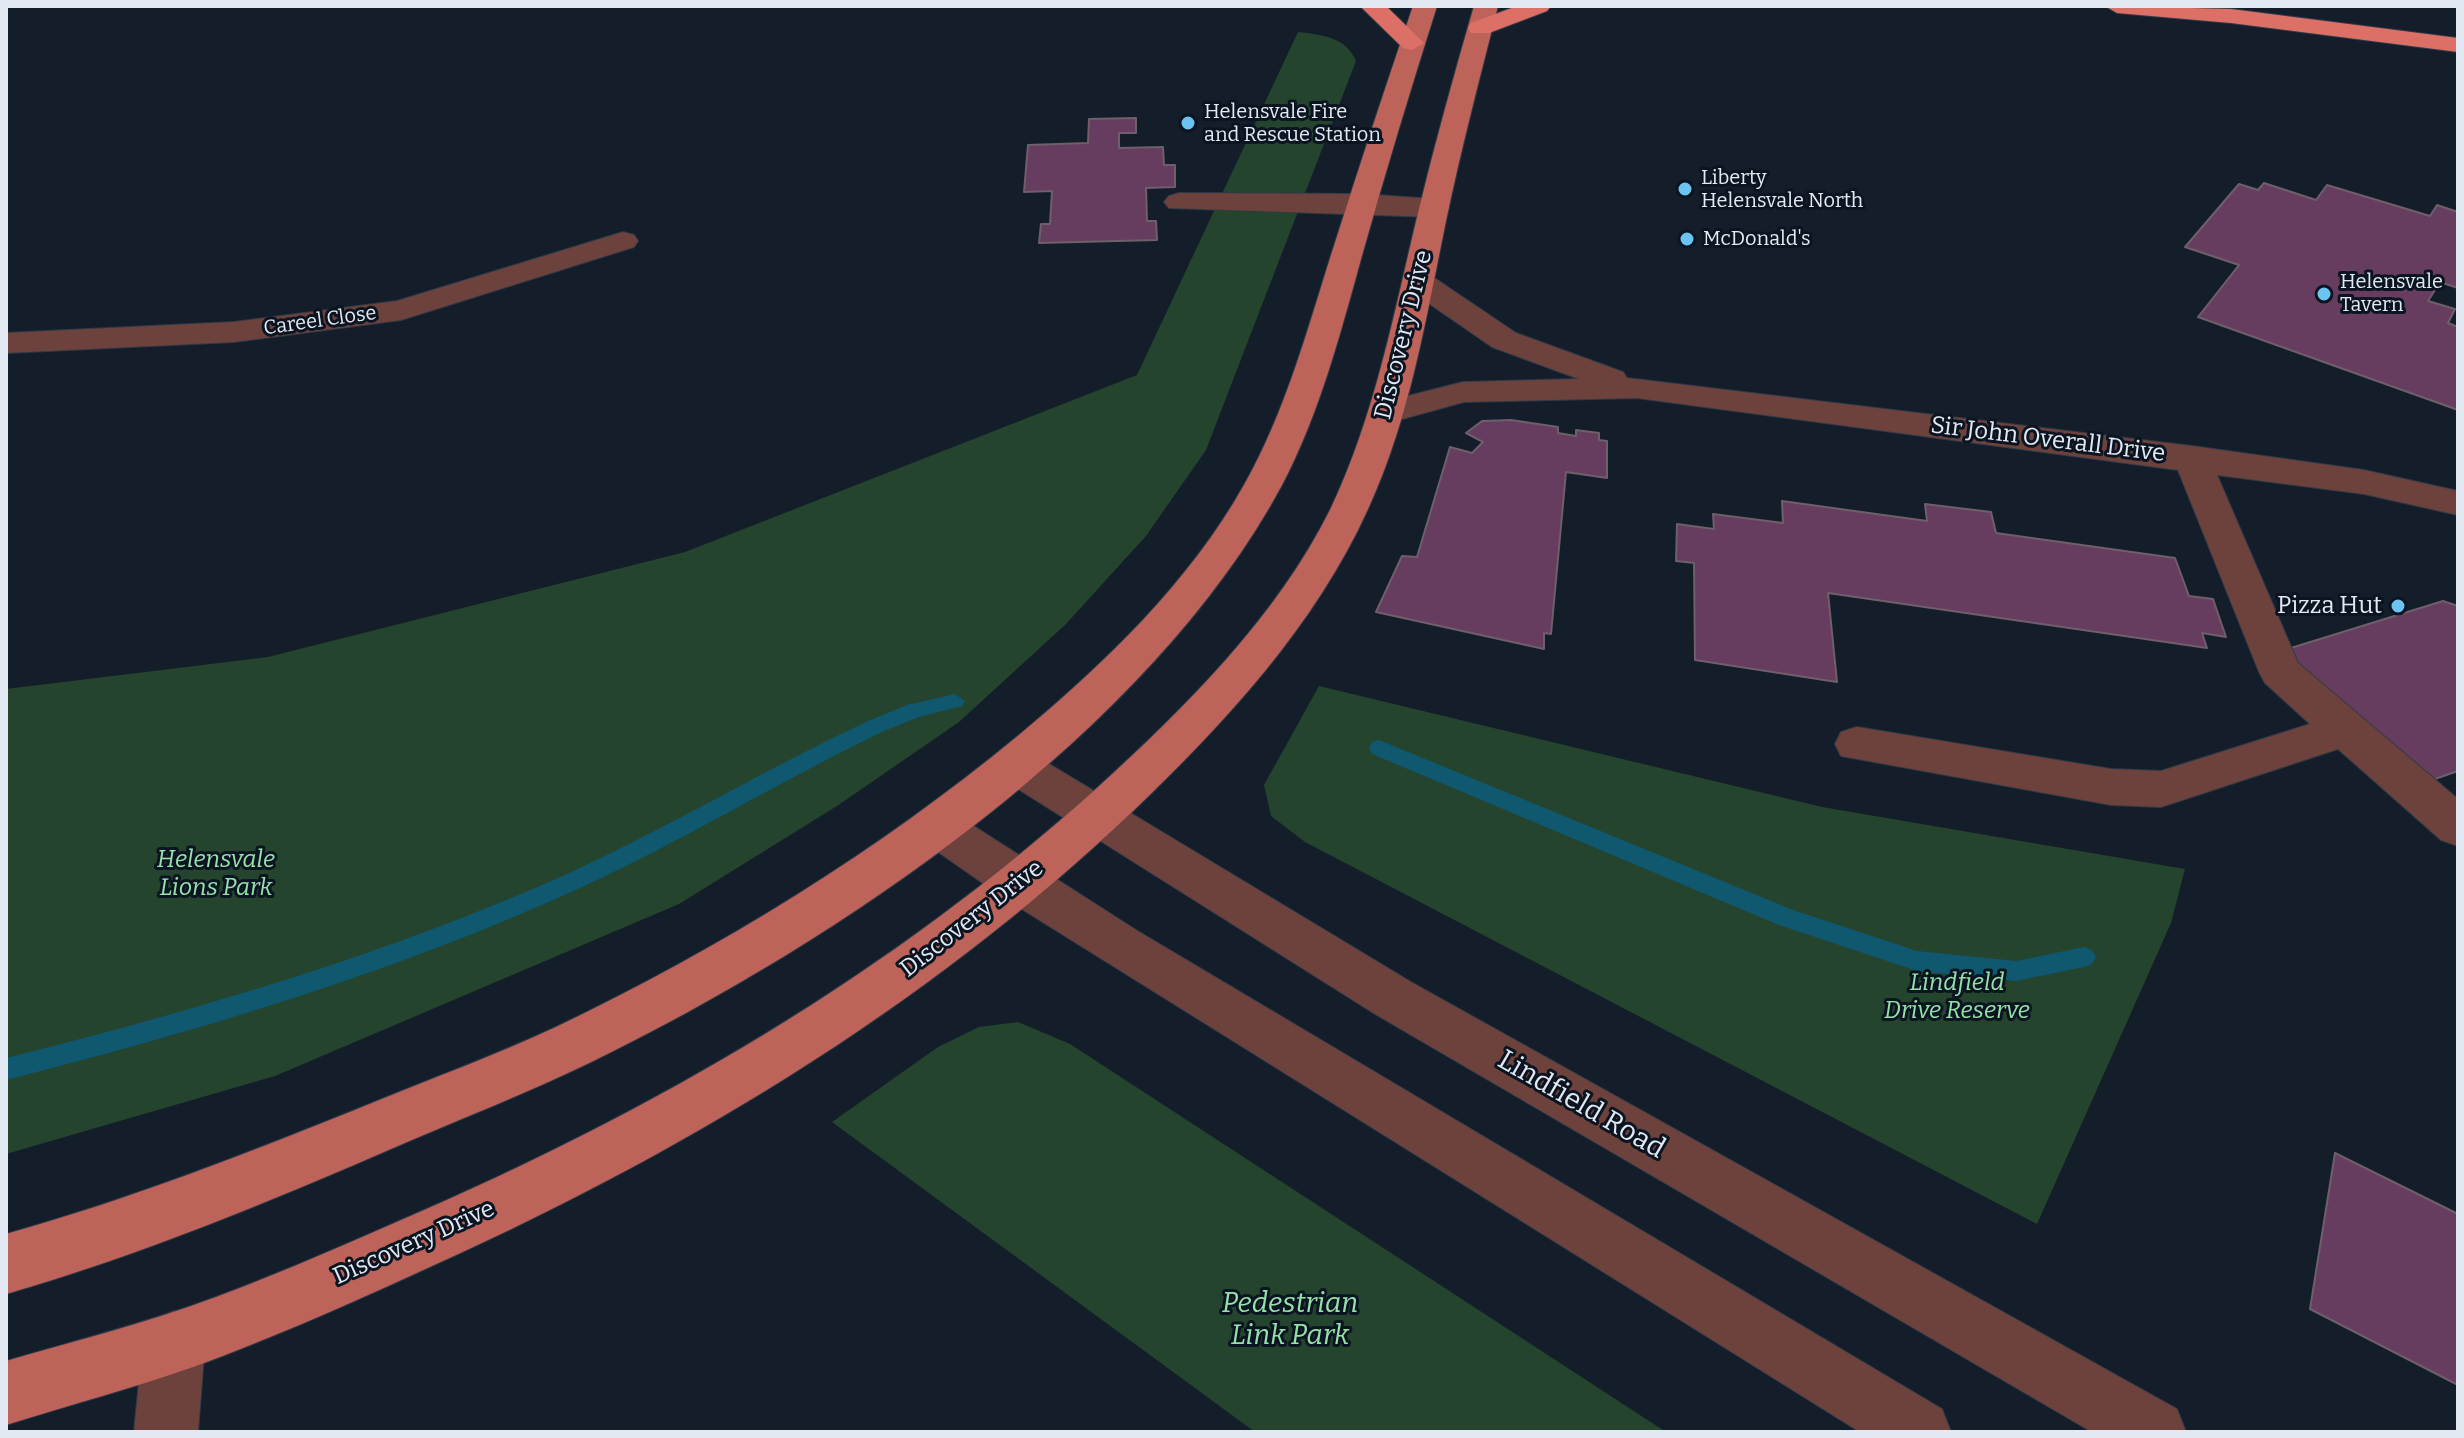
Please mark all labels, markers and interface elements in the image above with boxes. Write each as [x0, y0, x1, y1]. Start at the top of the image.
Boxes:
place label: Helensvale Fire and Rescue Station [1204, 100, 1381, 147]
marker: Helensvale Fire and Rescue Station [1179, 114, 1197, 132]
place label: Liberty Helensvale North [1701, 166, 1863, 213]
marker: Liberty Helensvale North [1676, 180, 1694, 198]
place label: McDonald's [1703, 227, 1810, 251]
marker: McDonald's [1678, 230, 1696, 248]
street label: Discovery Drive [1369, 247, 1439, 423]
place label: Helensvale Tavern [2340, 270, 2443, 317]
marker: Helensvale Tavern [2315, 285, 2333, 303]
street label: Careel Close [262, 301, 378, 341]
street label: Sir John Overall Drive [1929, 411, 2167, 469]
place label: Pizza Hut [2277, 592, 2382, 620]
marker: Pizza Hut [2389, 597, 2407, 615]
park label: Helensvale Lions Park [157, 846, 275, 902]
street label: Discovery Drive [895, 854, 1049, 984]
park label: Lindfield Drive Reserve [1884, 969, 2030, 1025]
street label: Lindfield Road [1491, 1044, 1671, 1166]
street label: Discovery Drive [329, 1195, 499, 1291]
park label: Pedestrian Link Park [1222, 1287, 1358, 1353]

